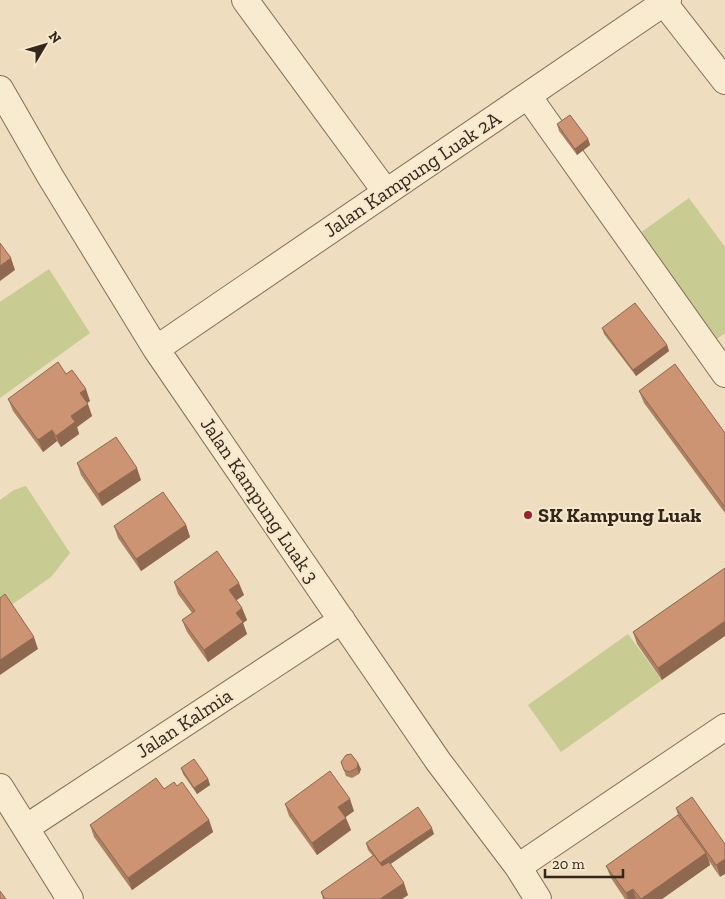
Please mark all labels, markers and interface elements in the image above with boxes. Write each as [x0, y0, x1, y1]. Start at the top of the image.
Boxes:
north arrow [20, 20, 70, 70]
text: N [45, 28, 65, 47]
street label: Jalan Kampung Luak 2A [319, 105, 506, 242]
street label: Jalan Kampung Luak 3 [196, 413, 324, 587]
place label: SK Kampung Luak [538, 503, 701, 527]
marker: SK Kampung Luak [522, 509, 534, 521]
street label: Jalan Kalmia [132, 683, 237, 763]
scale bar [545, 846, 622, 878]
text: 20 m [552, 855, 585, 873]

